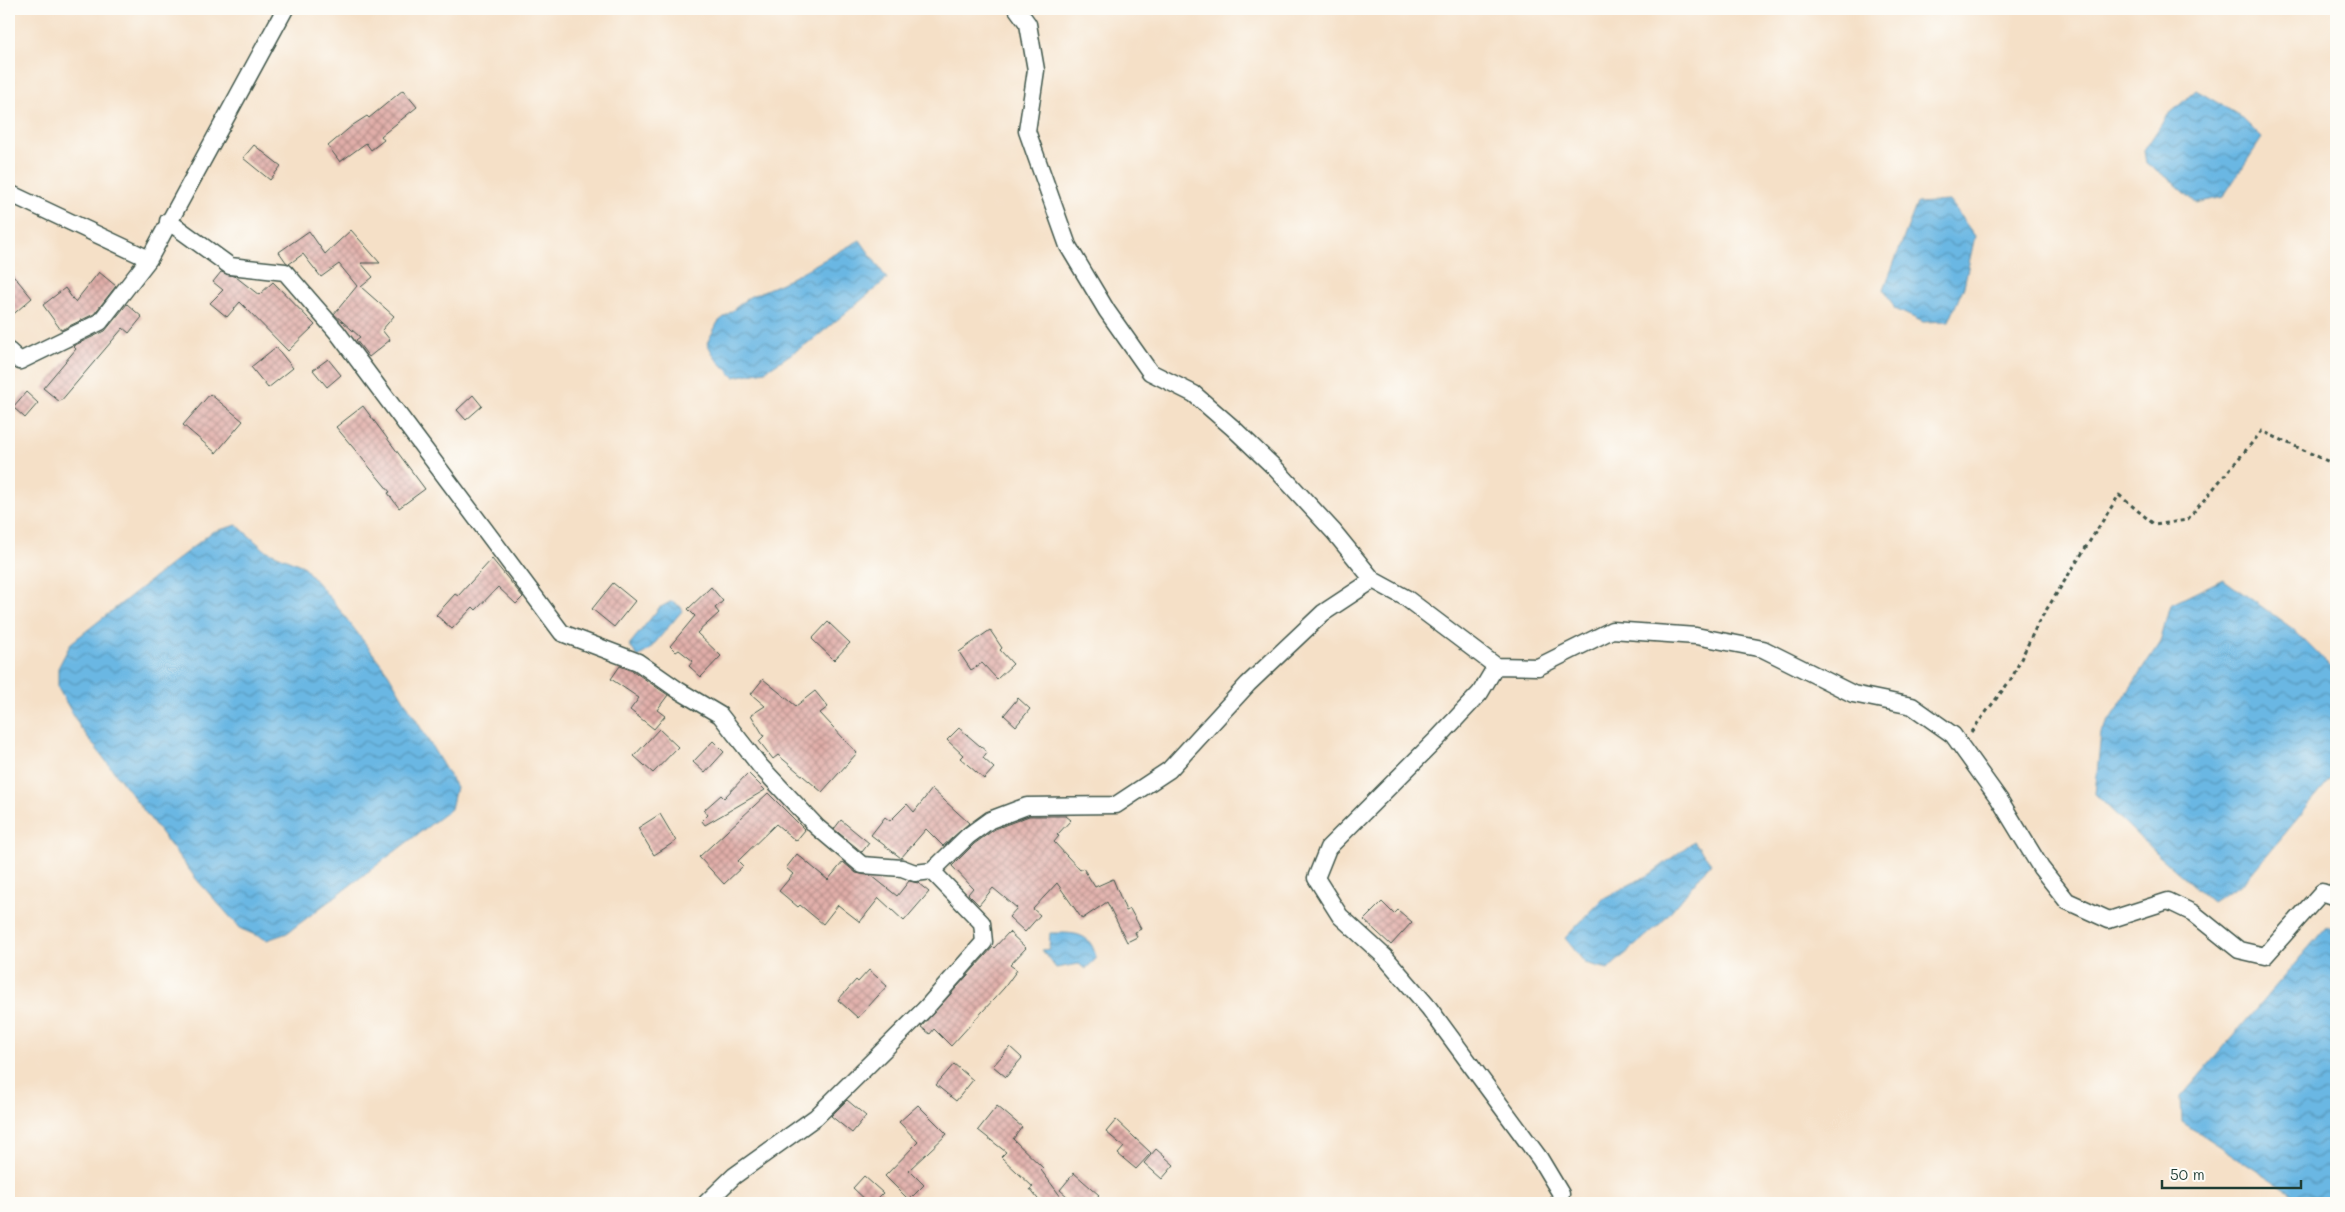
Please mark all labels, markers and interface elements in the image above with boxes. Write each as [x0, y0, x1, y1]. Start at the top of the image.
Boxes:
scale bar [2162, 1157, 2301, 1189]
text: 50 m [2170, 1164, 2205, 1184]

